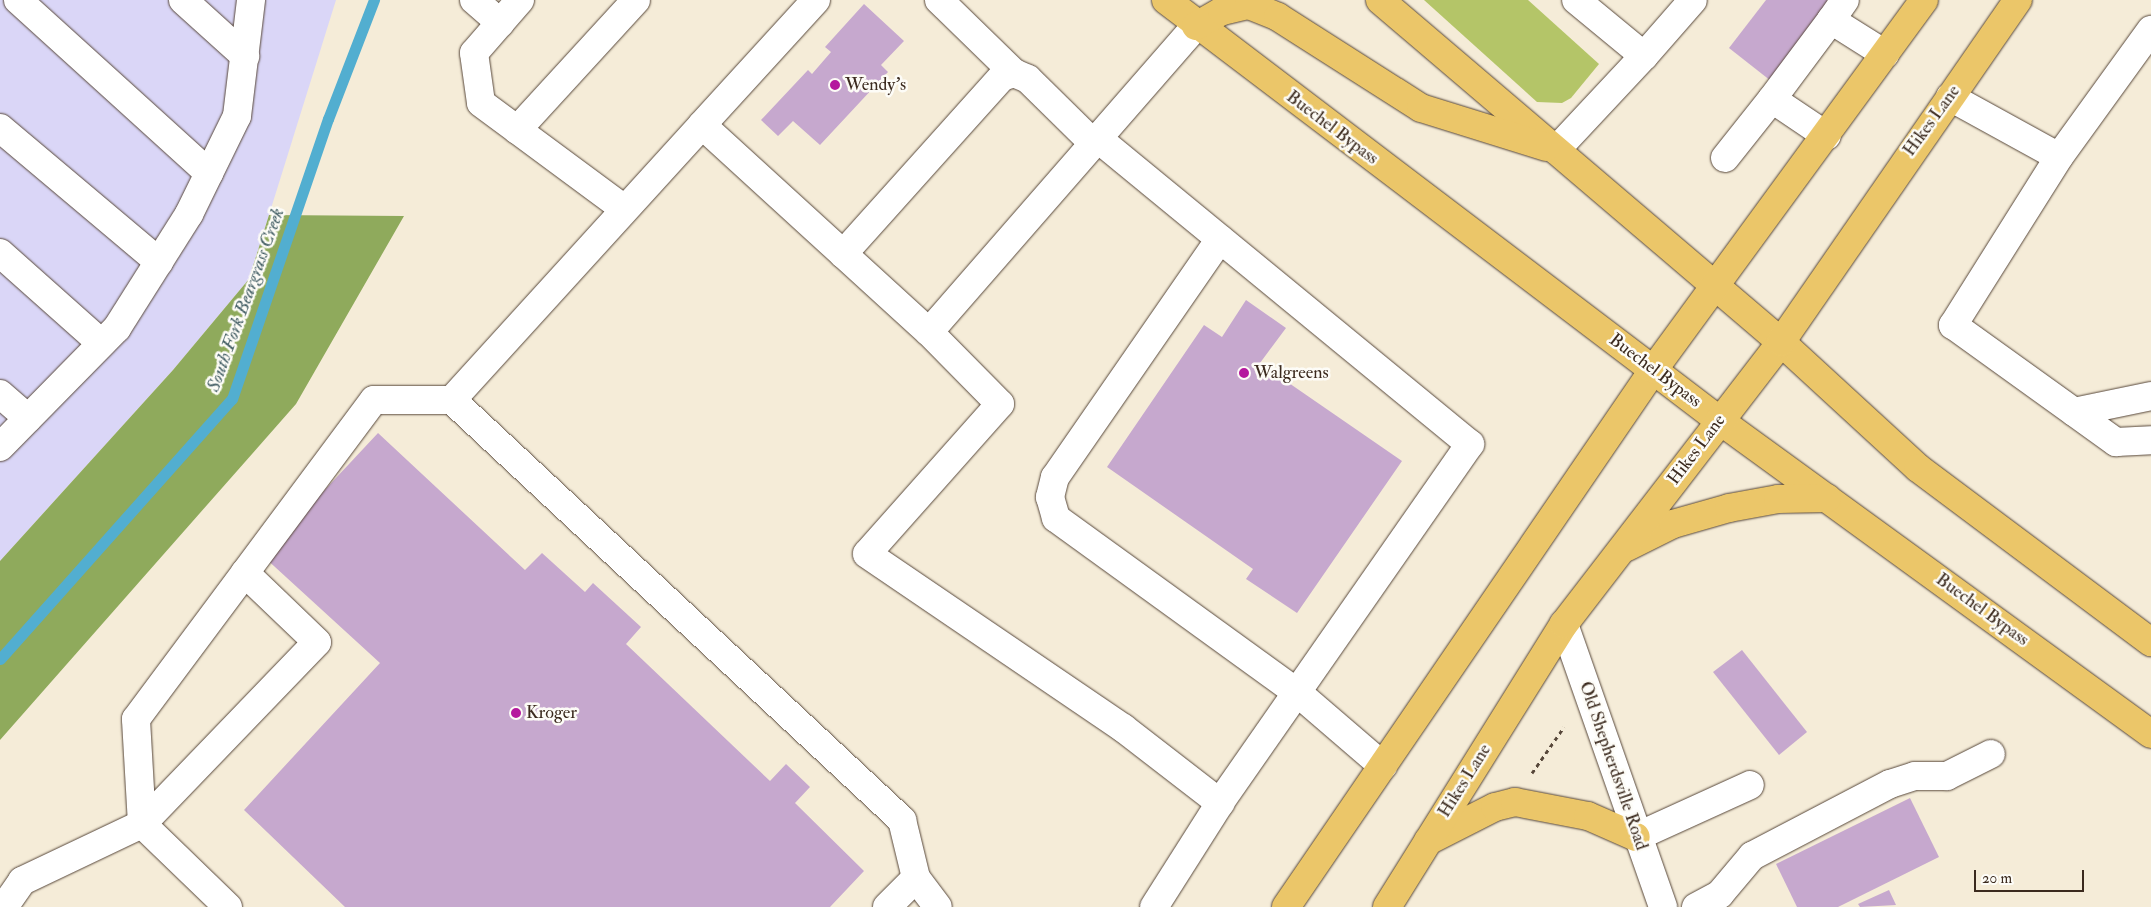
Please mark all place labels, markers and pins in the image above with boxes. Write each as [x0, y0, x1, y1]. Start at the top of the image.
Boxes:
place label: Wendy's [845, 74, 906, 96]
marker: Wendy's [829, 79, 841, 91]
place label: Walgreens [1254, 362, 1329, 384]
marker: Walgreens [1238, 367, 1250, 379]
place label: Kroger [526, 702, 577, 724]
marker: Kroger [510, 707, 522, 719]

